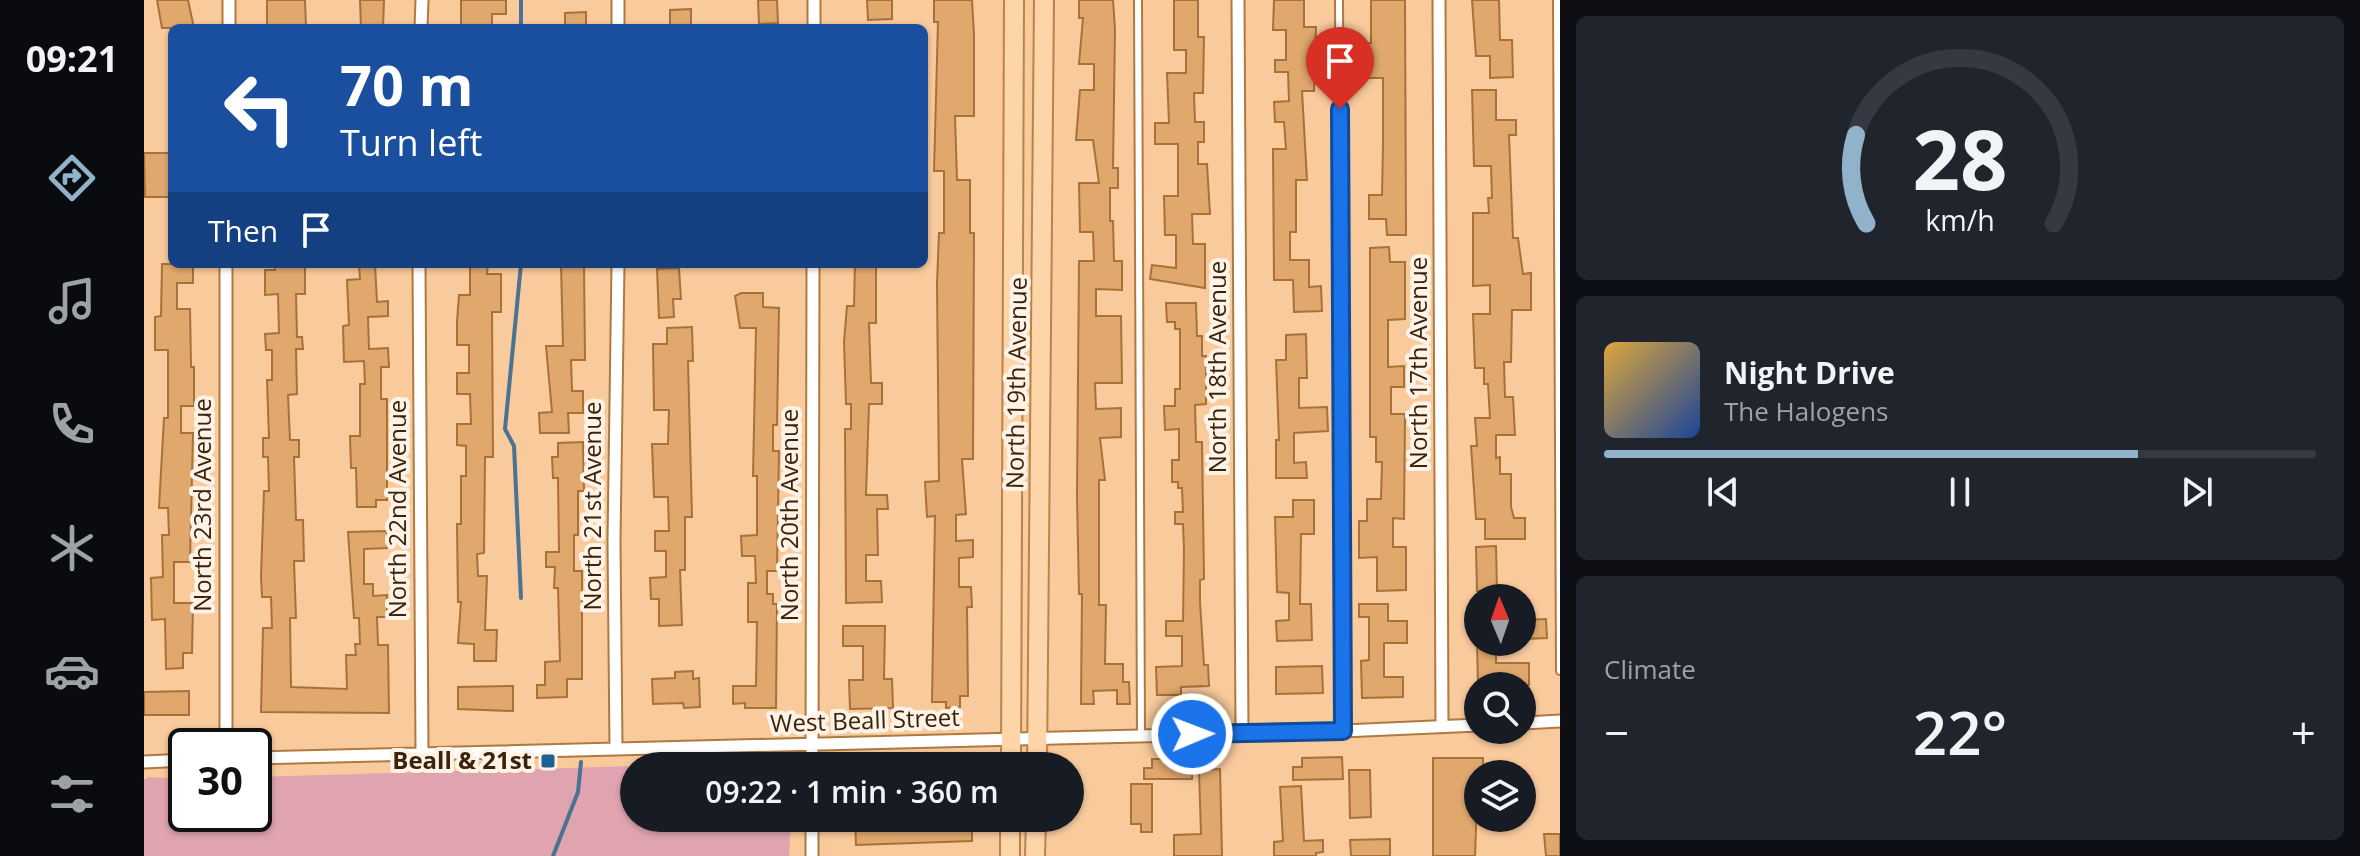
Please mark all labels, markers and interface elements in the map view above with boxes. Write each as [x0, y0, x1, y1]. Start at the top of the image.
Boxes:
pin [1306, 27, 1374, 109]
text: 09:21 [26, 34, 118, 83]
icon: arrive [1318, 39, 1362, 83]
text: 70 m [340, 46, 474, 122]
icon: left [208, 56, 312, 160]
text: 28 [1912, 101, 2008, 214]
text: Turn left [340, 118, 482, 167]
icon: directions [44, 150, 100, 206]
text: km/h [1925, 200, 1995, 239]
icon: arrive [294, 208, 338, 252]
text: Then [208, 210, 278, 251]
street label: North 17th Avenue [1401, 257, 1434, 469]
street label: North 18th Avenue [1200, 261, 1233, 473]
icon: music [44, 273, 100, 329]
street label: North 19th Avenue [997, 277, 1034, 489]
text: Night Drive [1724, 352, 1895, 393]
text: The Halogens [1724, 393, 1889, 429]
icon: phone [44, 396, 100, 452]
street label: North 23rd Avenue [185, 398, 218, 612]
street label: North 22nd Avenue [380, 400, 413, 618]
street label: North 21st Avenue [575, 401, 608, 611]
street label: North 20th Avenue [772, 409, 805, 621]
icon: previous [1701, 470, 1745, 514]
icon: pause [1938, 470, 1982, 514]
icon: next [2175, 470, 2219, 514]
icon: climate [44, 520, 100, 576]
north arrow [1464, 584, 1536, 656]
map controls [1464, 584, 1536, 832]
icon: car [44, 643, 100, 699]
text: Climate [1604, 651, 1696, 687]
button: search [1464, 672, 1536, 744]
text: 22° [1913, 691, 2007, 773]
position arrow [1150, 692, 1234, 776]
street label: West Beall Street [770, 700, 960, 739]
text: − [1604, 702, 1629, 762]
text: + [2291, 702, 2316, 762]
speed limit sign: 30 [168, 728, 272, 832]
place label: Beall & 21st [392, 743, 532, 776]
marker: Beall & 21st [539, 752, 557, 770]
button: layers [1464, 760, 1536, 832]
icon: filters [44, 766, 100, 822]
text: 09:22 · 1 min · 360 m [705, 771, 999, 812]

